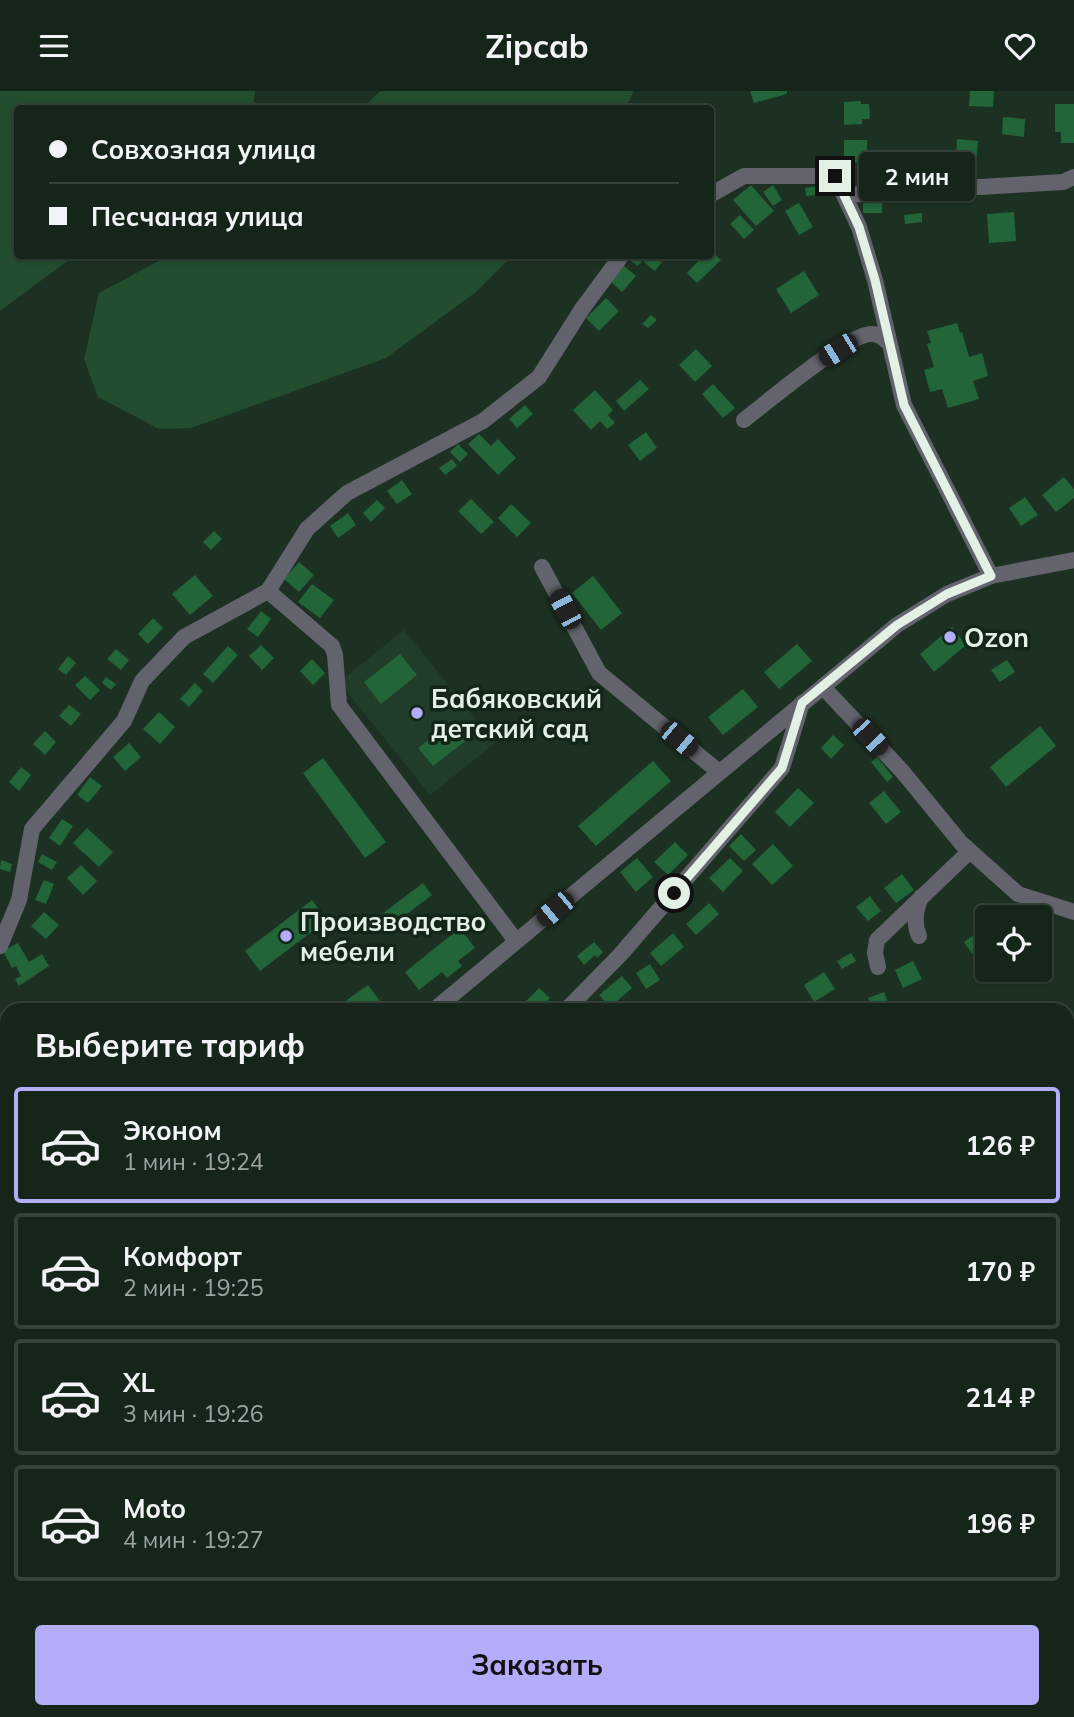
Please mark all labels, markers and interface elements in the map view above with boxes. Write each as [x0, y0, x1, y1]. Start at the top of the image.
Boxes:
text: Zipcab [485, 26, 589, 66]
icon: menu [35, 27, 73, 65]
icon: heart [1001, 27, 1039, 65]
text: Совхозная улица [91, 133, 316, 166]
callout: 2 мин [860, 151, 975, 201]
route end [819, 160, 851, 192]
text: 2 мин [885, 162, 949, 191]
text: Песчаная улица [91, 200, 304, 233]
car [815, 330, 862, 370]
car [546, 586, 585, 632]
place label: Ozon [964, 621, 1029, 654]
marker: Ozon [942, 629, 958, 645]
place label: Бабяковский детский сад [431, 682, 602, 745]
marker: Бабяковский детский сад [409, 705, 425, 721]
car [848, 714, 893, 760]
car [657, 717, 702, 761]
route start [658, 877, 690, 909]
car [533, 887, 578, 931]
place label: Производство мебели [300, 905, 486, 968]
map controls [975, 905, 1052, 982]
button: locate [975, 905, 1052, 982]
marker: Производство мебели [278, 928, 294, 944]
text: Выберите тариф [35, 1025, 305, 1065]
icon: car [39, 1114, 102, 1177]
text: Эконом [123, 1114, 222, 1147]
text: 126 ₽ [965, 1129, 1035, 1162]
text: 1 мин · 19:24 [123, 1147, 263, 1176]
icon: car [39, 1240, 102, 1303]
text: Комфорт [123, 1240, 242, 1273]
text: 170 ₽ [965, 1255, 1035, 1288]
text: 2 мин · 19:25 [123, 1273, 263, 1302]
icon: car [39, 1366, 102, 1429]
text: XL [123, 1366, 155, 1399]
text: 214 ₽ [965, 1381, 1035, 1414]
text: 3 мин · 19:26 [123, 1399, 263, 1428]
icon: car [39, 1492, 102, 1555]
text: Moto [123, 1492, 186, 1525]
text: 196 ₽ [965, 1507, 1035, 1540]
text: 4 мин · 19:27 [123, 1525, 263, 1554]
button: Заказать [35, 1625, 1039, 1705]

